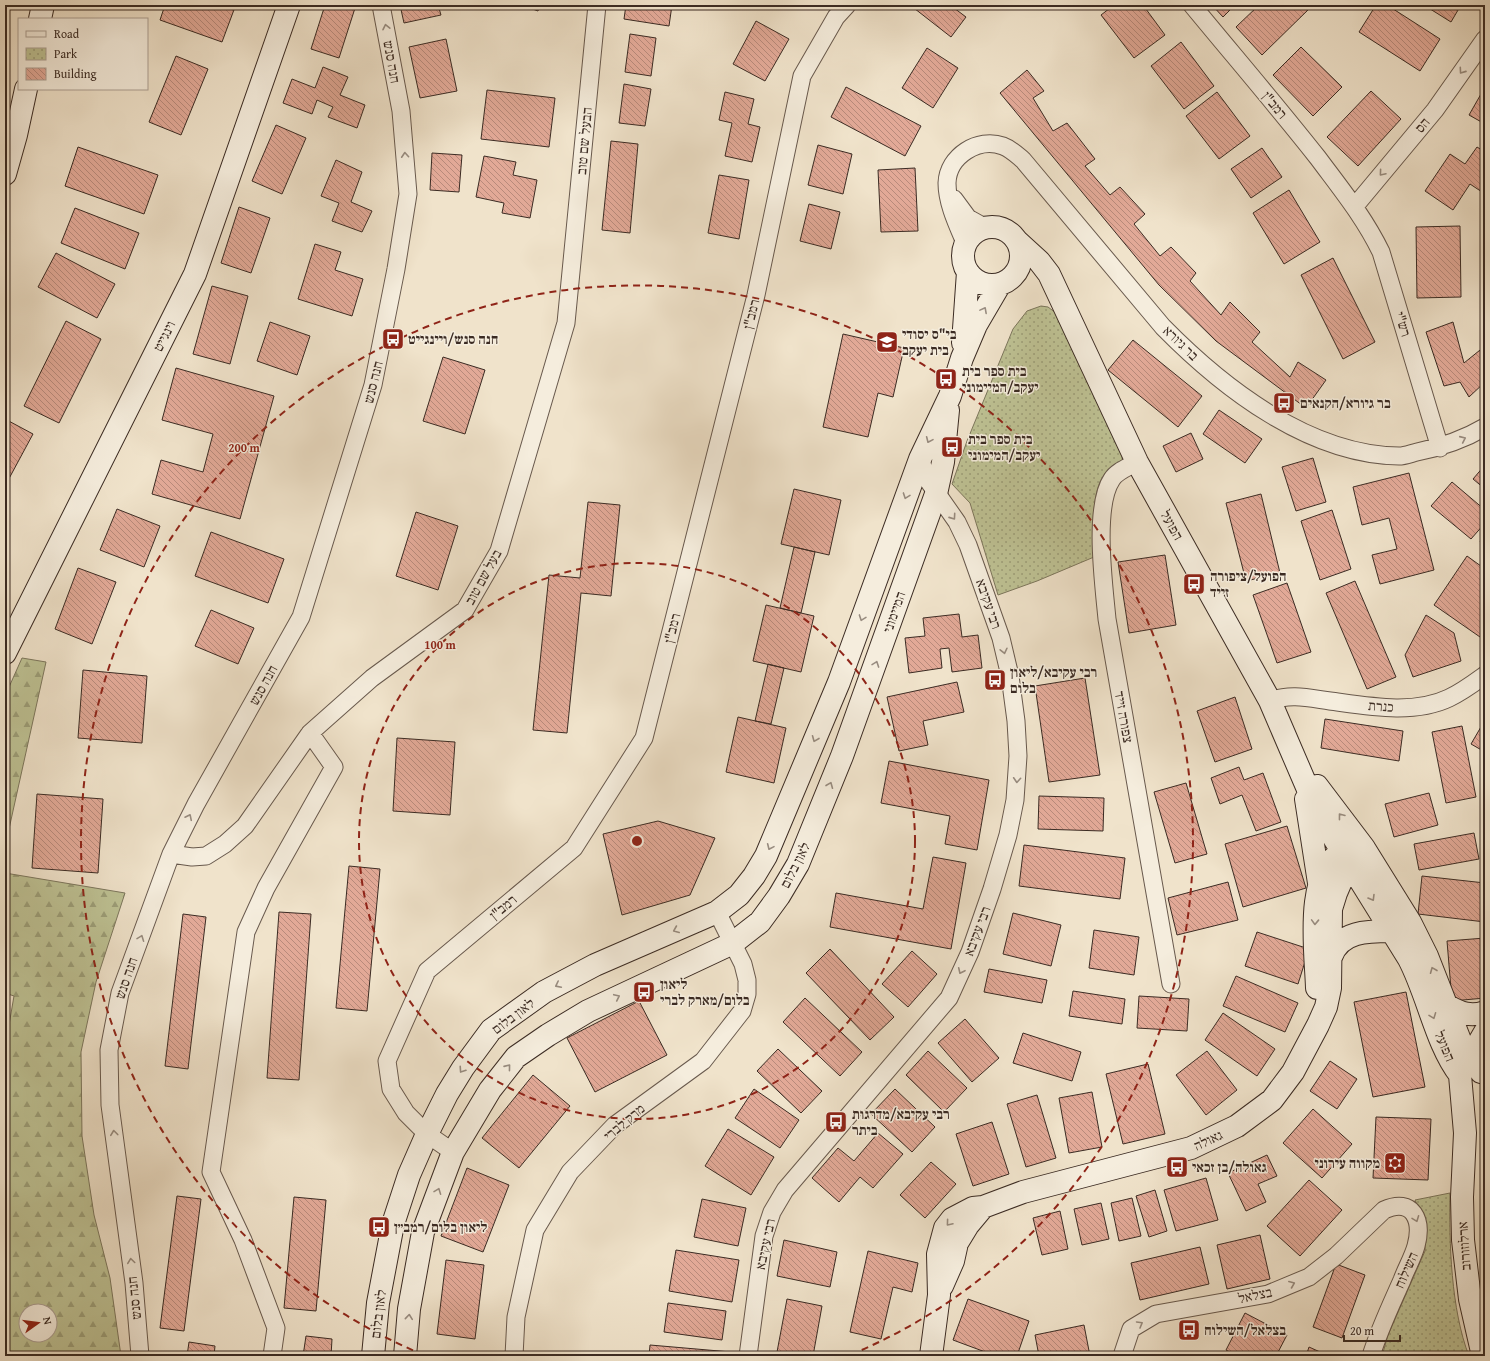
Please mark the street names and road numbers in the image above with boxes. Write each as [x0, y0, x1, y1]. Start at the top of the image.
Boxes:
street label: חנה סנש [378, 39, 406, 85]
street label: רמב"ן [1258, 87, 1292, 123]
street label: הבעל שם טוב [571, 106, 597, 176]
street label: הס [1410, 113, 1434, 137]
street label: רמב"ן [738, 297, 764, 331]
street label: רש"י [1390, 309, 1416, 339]
street label: וינגייט [148, 317, 180, 355]
street label: בר גיורא [1159, 321, 1204, 365]
street label: חנה סנש [358, 359, 388, 405]
street label: הפועל [1156, 506, 1188, 544]
street label: בעל שם טוב [460, 545, 507, 608]
street label: רבי עקיבא [971, 576, 1007, 632]
street label: המיימוני [878, 589, 910, 635]
street label: רמב"ן [659, 611, 685, 645]
street label: חנה סנש [244, 661, 282, 709]
street label: צפורה זייד [1110, 690, 1138, 745]
street label: כנרת [1367, 695, 1395, 717]
street label: לאון בלום [775, 838, 815, 891]
street label: רמב"ן [485, 890, 521, 924]
street label: רבי עקיבא [958, 903, 996, 959]
street label: חנה סנש [110, 954, 142, 1002]
street label: לאון בלום [487, 993, 539, 1039]
street label: הפועל [1430, 1027, 1460, 1065]
street label: מרק לברי [599, 1099, 649, 1145]
street label: גאולה [1190, 1124, 1226, 1155]
street label: רבי עקיבא [750, 1217, 780, 1271]
street label: ארלוזורוב [1452, 1221, 1476, 1271]
street label: השילוח [1389, 1249, 1423, 1291]
street label: חנה סנש [122, 1275, 146, 1321]
street label: בצלאל [1236, 1282, 1274, 1308]
street label: לאון בלום [365, 1288, 391, 1340]

